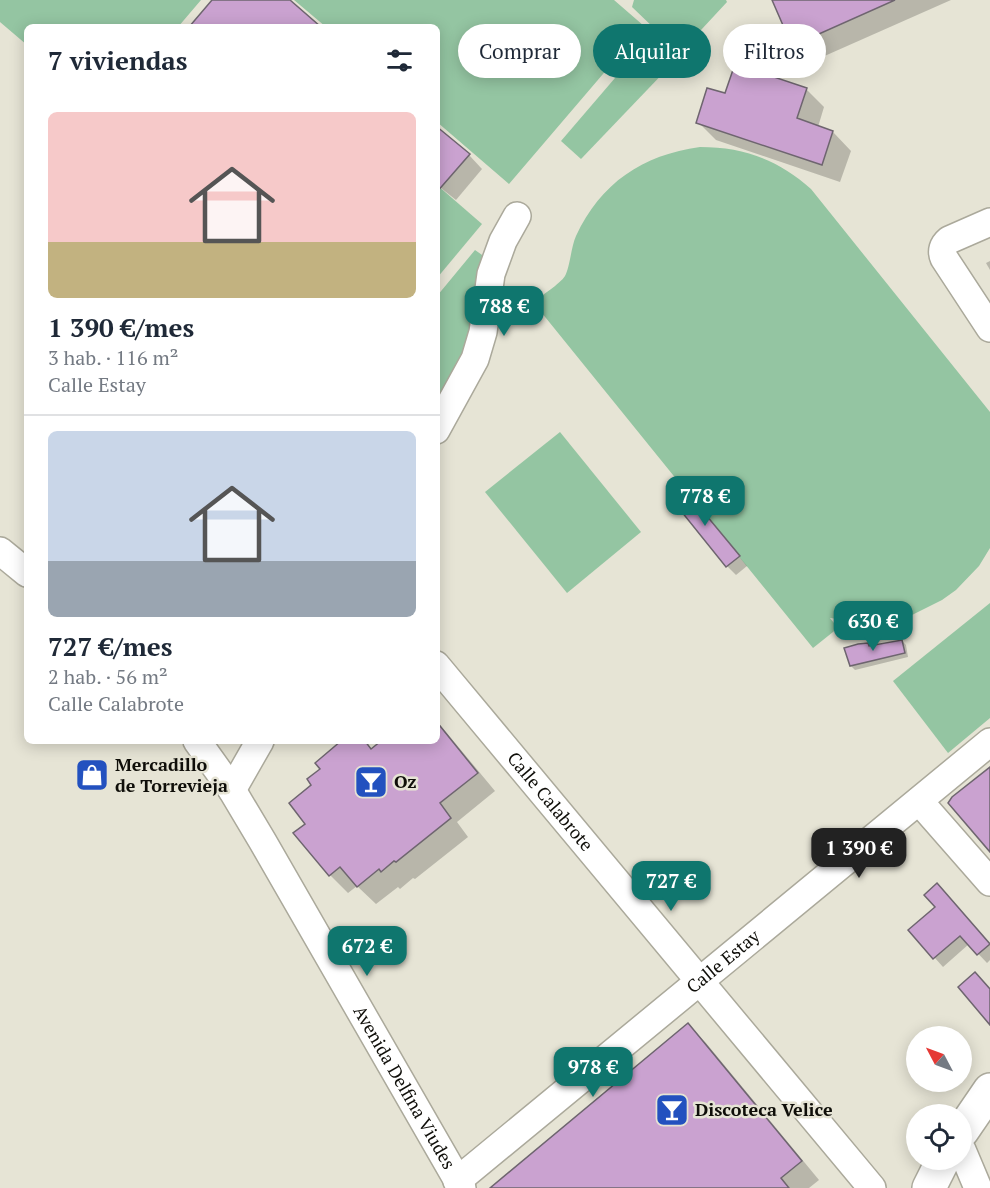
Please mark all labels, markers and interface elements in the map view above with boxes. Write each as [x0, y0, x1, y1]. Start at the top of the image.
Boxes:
chip: Comprar [458, 24, 581, 78]
chip: Alquilar [593, 24, 711, 78]
chip: Filtros [723, 24, 826, 78]
text: 7 viviendas [48, 43, 188, 77]
icon: filters [383, 44, 416, 77]
icon: home [178, 151, 286, 259]
pin: 788 € [462, 286, 546, 337]
text: 788 € [479, 292, 529, 319]
text: 1 390 €/mes [48, 310, 194, 344]
text: 3 hab. · 116 m² [48, 344, 178, 371]
text: Calle Estay [48, 371, 146, 398]
icon: home [178, 470, 286, 578]
pin: 778 € [663, 476, 747, 527]
text: 778 € [680, 482, 730, 509]
pin: 630 € [831, 601, 915, 652]
text: 630 € [848, 607, 898, 634]
text: 727 €/mes [48, 629, 172, 663]
text: 2 hab. · 56 m² [48, 663, 168, 690]
text: Calle Calabrote [48, 690, 184, 717]
street label: Calle Calabrote [502, 746, 599, 856]
place label: Mercadillo de Torrevieja [115, 752, 228, 797]
shop icon: Mercadillo de Torrevieja [74, 757, 110, 793]
bar icon: Oz [353, 764, 389, 800]
place label: Oz [394, 769, 417, 793]
pin: 1 390 € [804, 828, 914, 879]
text: 1 390 € [825, 834, 893, 861]
pin: 727 € [629, 861, 713, 912]
text: 727 € [646, 867, 696, 894]
street label: Calle Estay [681, 923, 765, 998]
pin: 672 € [325, 926, 409, 977]
text: 672 € [342, 932, 392, 959]
street label: Avenida Delfina Viudes [349, 1001, 462, 1173]
north arrow [906, 1026, 972, 1092]
map controls [906, 1026, 972, 1170]
pin: 978 € [551, 1047, 635, 1098]
text: 978 € [568, 1053, 618, 1080]
bar icon: Discoteca Velice [654, 1092, 690, 1128]
place label: Discoteca Velice [695, 1097, 833, 1121]
button: locate [906, 1104, 972, 1170]

